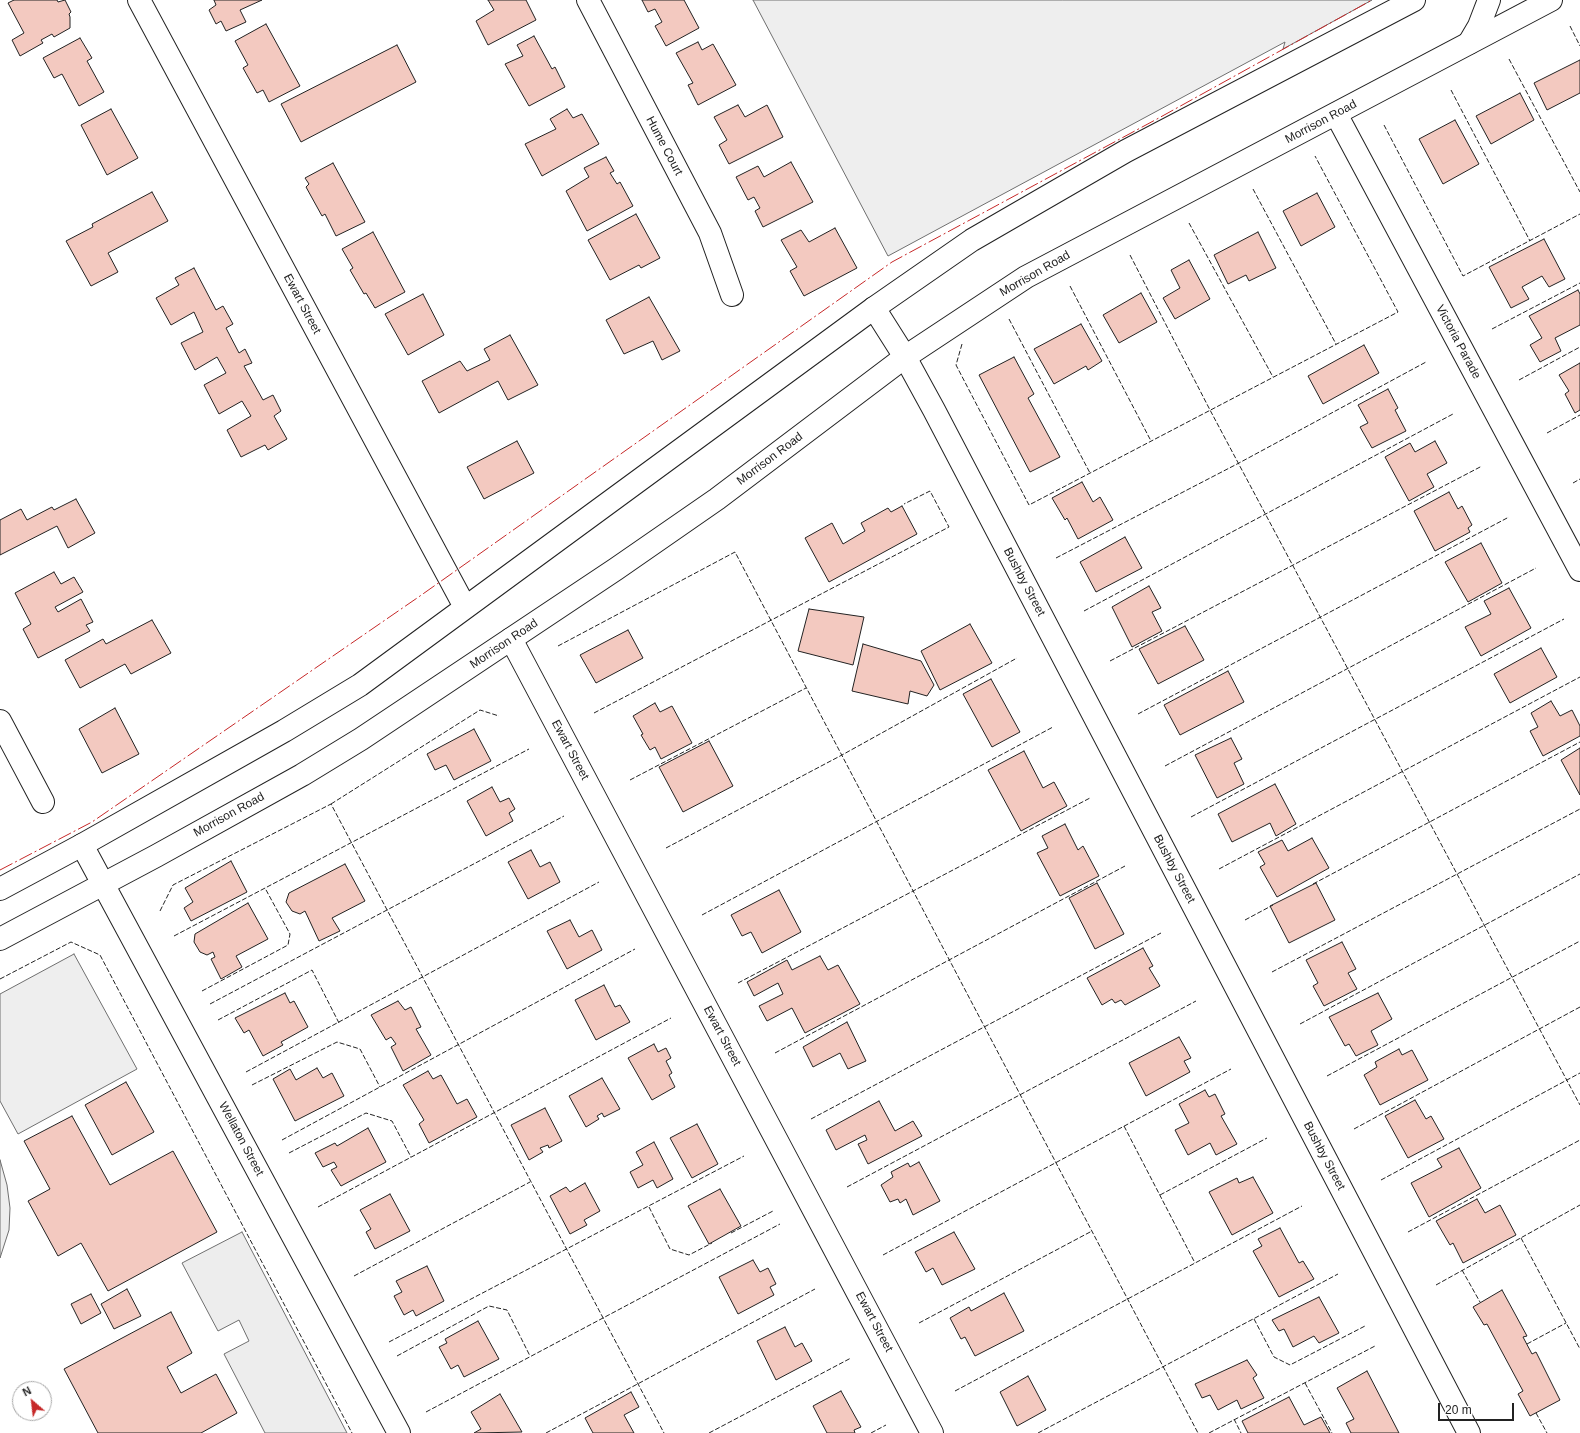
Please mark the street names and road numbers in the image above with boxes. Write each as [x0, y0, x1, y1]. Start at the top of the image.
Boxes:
street label: Morrison Road [1283, 97, 1359, 147]
street label: Hume Court [642, 114, 686, 178]
street label: Morrison Road [997, 248, 1073, 300]
street label: Ewart Street [280, 271, 324, 337]
street label: Victoria Parade [1432, 302, 1484, 382]
street label: Morrison Road [734, 430, 806, 488]
street label: Bushby Street [1000, 545, 1048, 619]
street label: Morrison Road [467, 616, 541, 672]
street label: Ewart Street [548, 717, 592, 783]
street label: Morrison Road [191, 790, 267, 840]
street label: Bushby Street [1150, 832, 1198, 906]
street label: Ewart Street [700, 1003, 744, 1069]
street label: Wellaton Street [215, 1099, 267, 1179]
street label: Bushby Street [1300, 1119, 1348, 1193]
street label: Ewart Street [852, 1289, 896, 1355]

